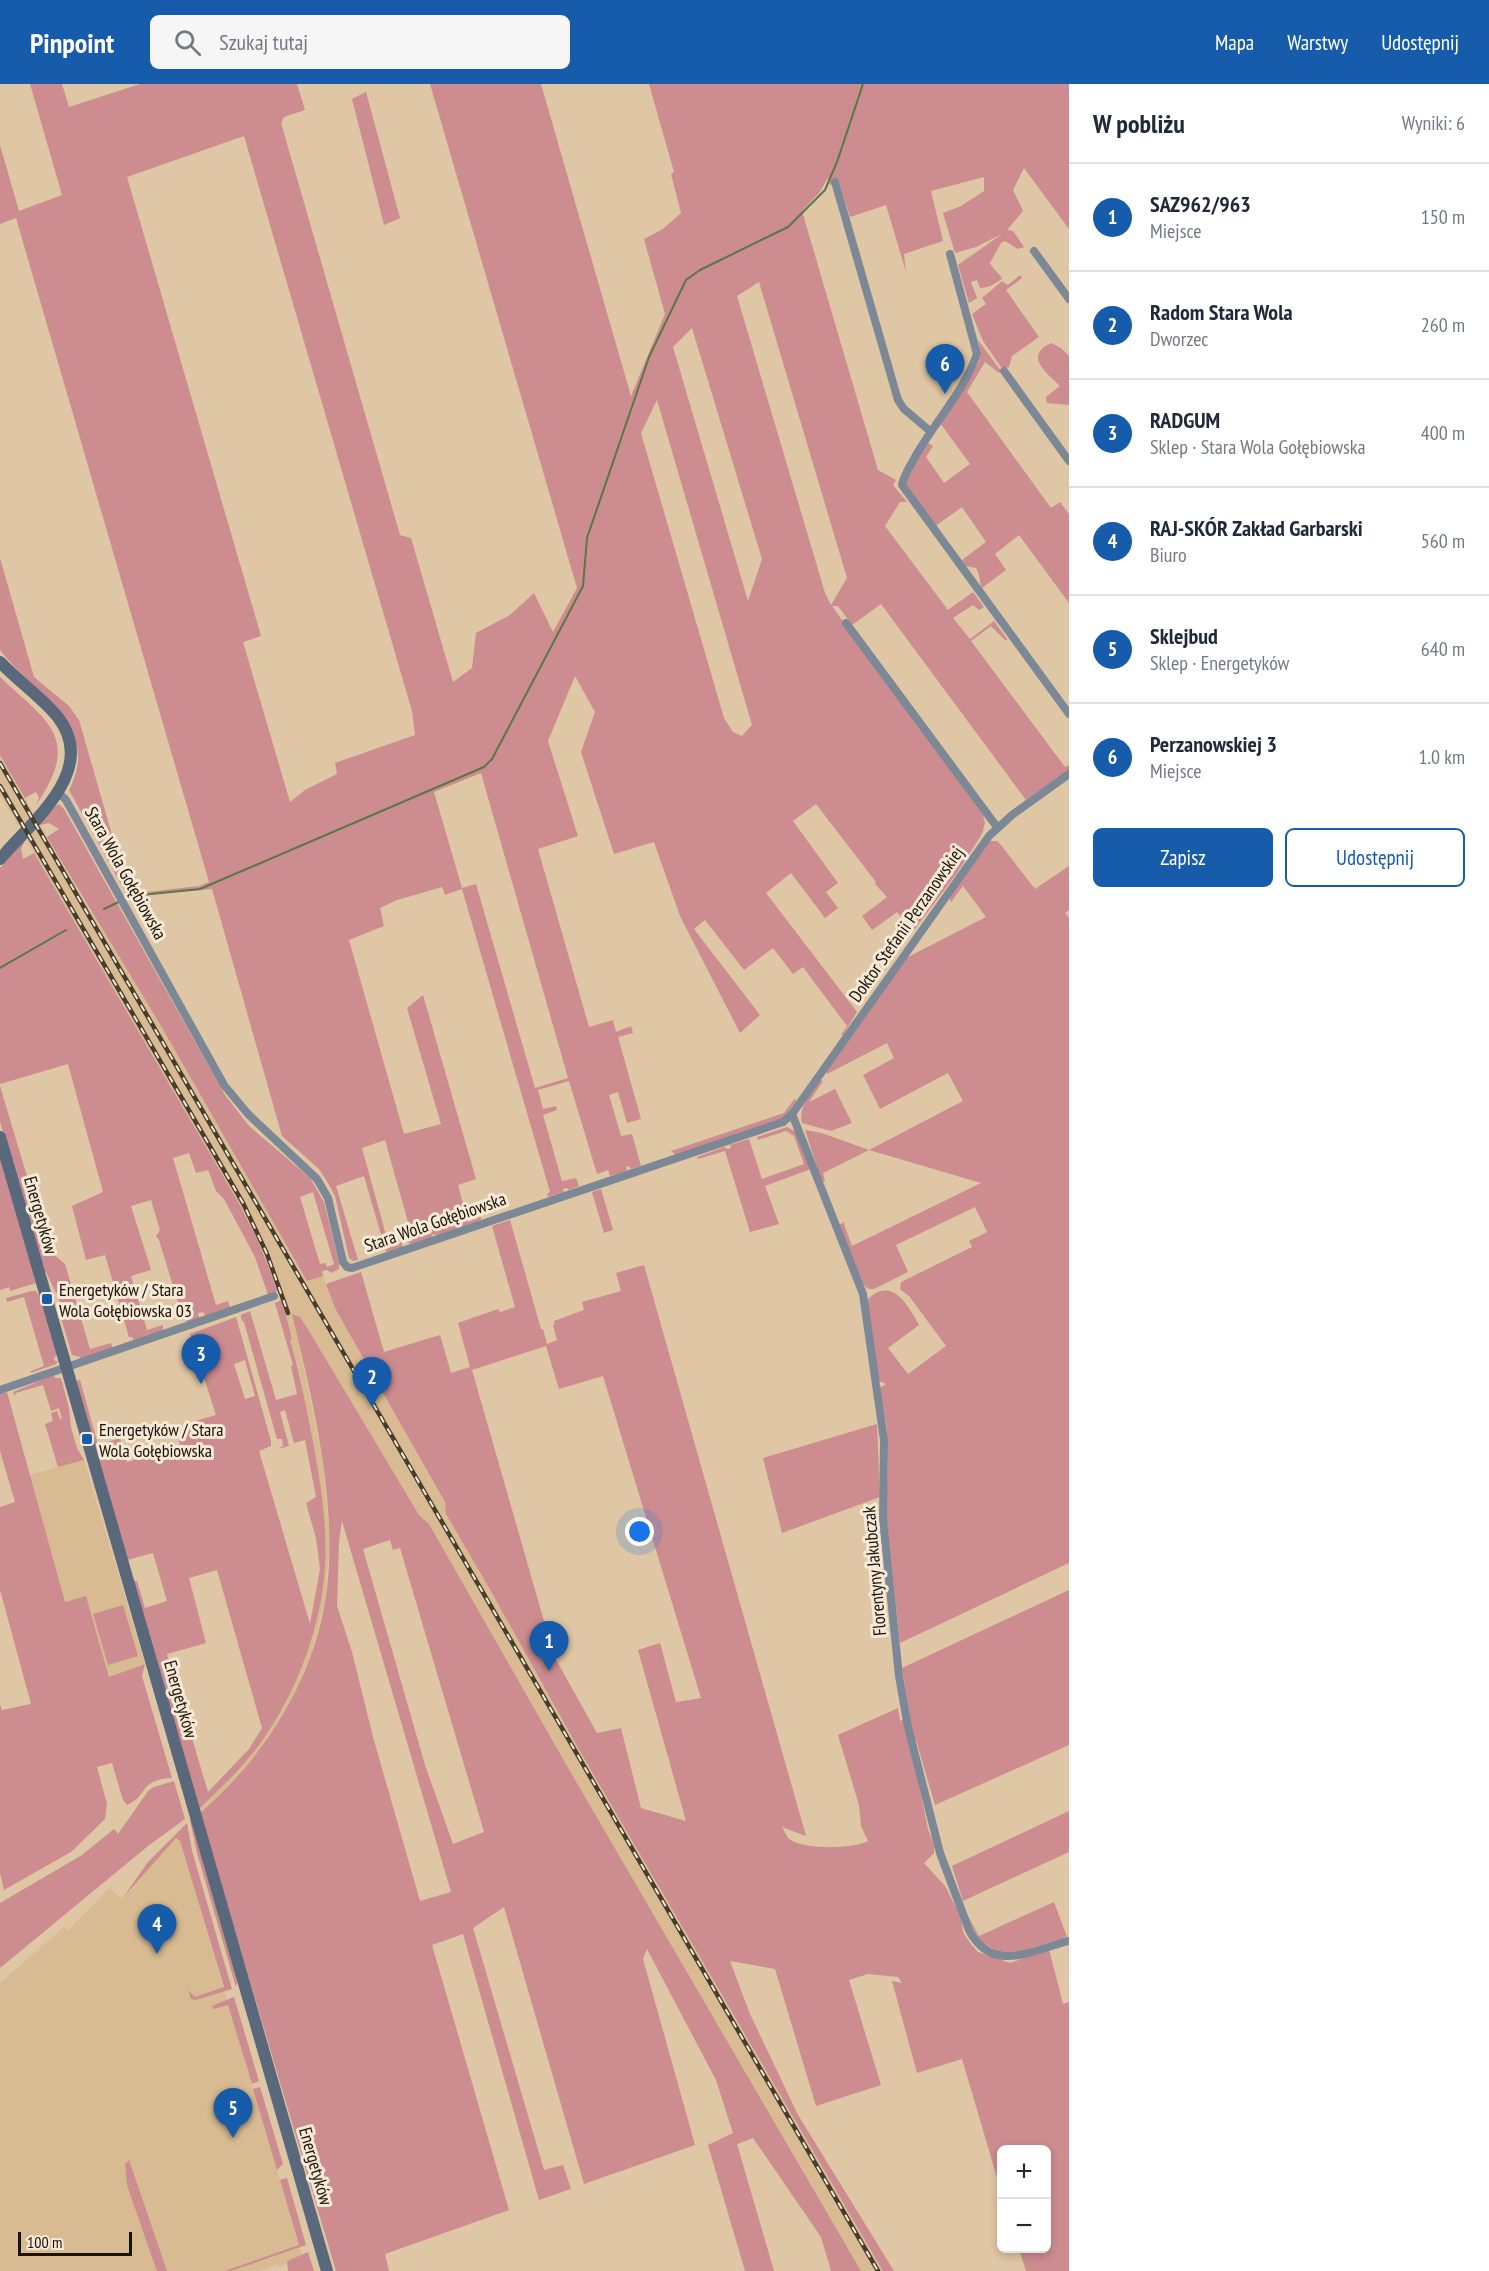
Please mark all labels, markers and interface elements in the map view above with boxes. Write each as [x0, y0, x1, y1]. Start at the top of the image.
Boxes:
search box [150, 15, 570, 69]
text: Pinpoint [30, 24, 114, 61]
icon: search [171, 26, 204, 59]
text: Szukaj tutaj [219, 28, 308, 56]
text: Mapa [1215, 29, 1254, 56]
text: Warstwy [1287, 29, 1348, 56]
text: Udostępnij [1381, 29, 1459, 56]
text: W pobliżu [1093, 107, 1185, 140]
text: Wyniki: 6 [1402, 110, 1465, 136]
text: SAZ962/963 [1150, 190, 1251, 218]
text: 1 [1108, 204, 1117, 230]
text: 150 m [1421, 204, 1465, 230]
text: Miejsce [1150, 218, 1201, 244]
text: Radom Stara Wola [1150, 298, 1293, 326]
text: 2 [1108, 312, 1117, 338]
text: 260 m [1421, 312, 1465, 338]
text: Dworzec [1150, 326, 1208, 352]
pin: 6 [926, 344, 964, 394]
text: RADGUM [1150, 406, 1220, 434]
text: 3 [1108, 420, 1117, 446]
text: 400 m [1421, 420, 1465, 446]
text: Sklep · Stara Wola Gołębiowska [1150, 434, 1366, 460]
text: RAJ-SKÓR Zakład Garbarski [1150, 514, 1363, 542]
text: 4 [1108, 528, 1117, 554]
text: 560 m [1421, 528, 1465, 554]
text: Biuro [1150, 542, 1187, 568]
text: Sklejbud [1150, 622, 1218, 650]
text: 5 [1108, 636, 1117, 662]
text: 640 m [1421, 636, 1465, 662]
text: Sklep · Energetyków [1150, 650, 1289, 676]
text: Perzanowskiej 3 [1150, 730, 1277, 758]
text: 6 [1108, 744, 1117, 770]
text: 1.0 km [1418, 744, 1465, 770]
text: Miejsce [1150, 758, 1201, 784]
street label: Stara Wola Gołębiowska [80, 803, 172, 943]
button: Zapisz [1093, 828, 1273, 887]
button: Udostępnij [1285, 828, 1465, 887]
street label: Doktor Stefanii Perzanowskiej [844, 842, 968, 1006]
street label: Energetyków [19, 1173, 63, 1257]
street label: Stara Wola Gołębiowska [361, 1187, 509, 1257]
place label: Energetyków / Stara Wola Gołębiowska 03 [59, 1278, 192, 1322]
marker: Energetyków / Stara Wola Gołębiowska 03 [40, 1292, 54, 1306]
pin: 3 [182, 1334, 220, 1384]
pin: 2 [352, 1358, 392, 1407]
place label: Energetyków / Stara Wola Gołębiowska [99, 1418, 223, 1462]
marker: Energetyków / Stara Wola Gołębiowska [80, 1432, 94, 1446]
street label: Florentyny Jakubczak [857, 1505, 891, 1637]
your location [625, 1517, 654, 1546]
pin: 1 [530, 1622, 568, 1671]
street label: Energetyków [159, 1657, 203, 1741]
pin: 4 [138, 1904, 176, 1954]
pin: 5 [214, 2088, 252, 2138]
street label: Energetyków [294, 2124, 338, 2208]
map controls [997, 2145, 1051, 2253]
button: + [997, 2145, 1051, 2199]
button: − [997, 2199, 1051, 2253]
scale bar [18, 2229, 132, 2256]
text: 100 m [27, 2232, 62, 2252]

